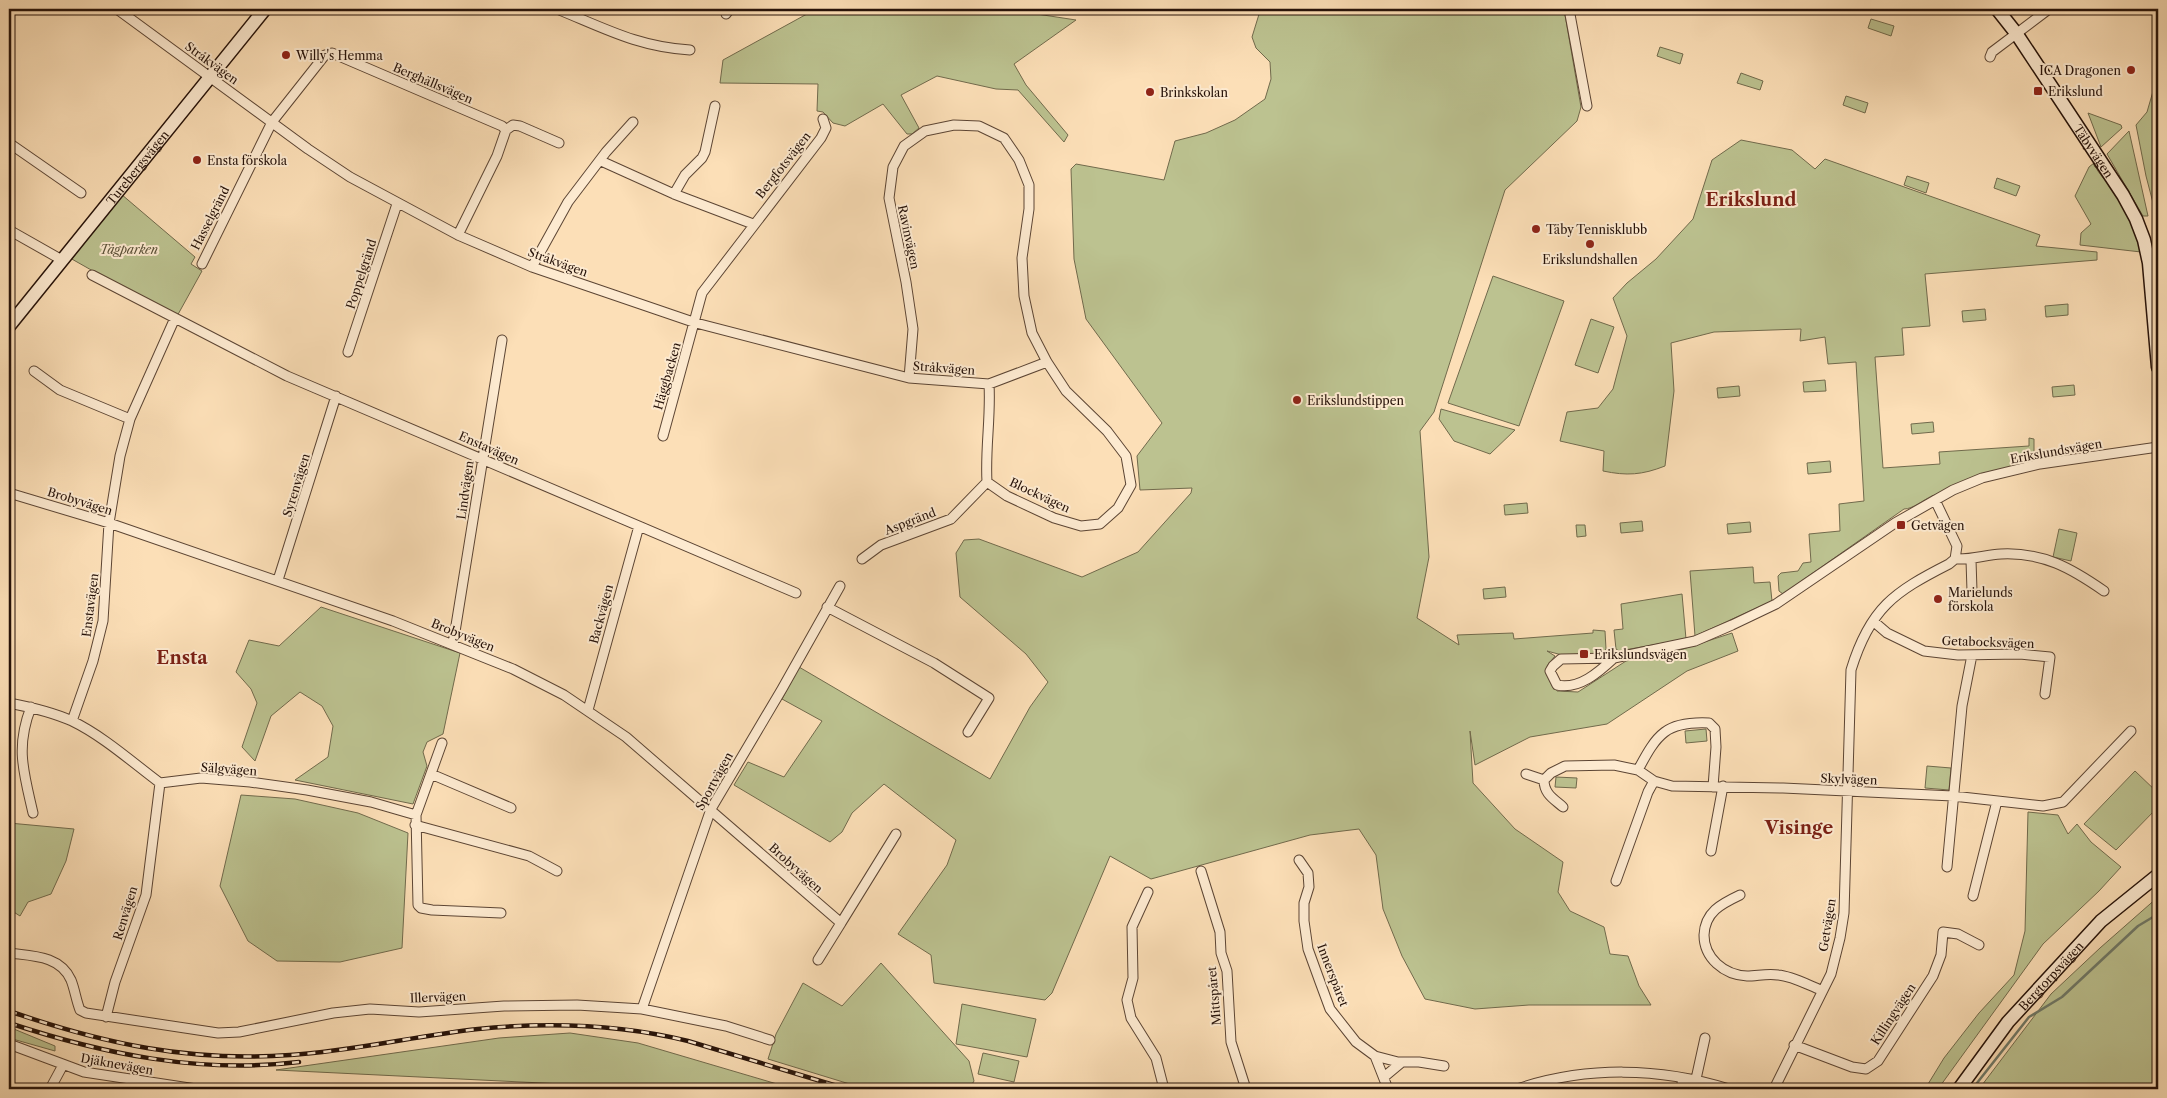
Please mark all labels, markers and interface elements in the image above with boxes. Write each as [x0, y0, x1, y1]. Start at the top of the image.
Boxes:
street label: Stråkvägen [182, 39, 242, 88]
place label: Willy's Hemma [295, 48, 383, 63]
marker: Willy's Hemma [280, 49, 292, 61]
street label: Berghällsvägen [391, 59, 476, 107]
place label: ICA Dragonen [2039, 63, 2121, 78]
marker: ICA Dragonen [2125, 64, 2137, 76]
place label: Erikslund [2048, 84, 2104, 99]
place label: Brinkskolan [1160, 85, 1228, 100]
marker: Erikslund [2032, 85, 2044, 97]
marker: Brinkskolan [1144, 86, 1156, 98]
street label: Täbyvägen [2071, 121, 2117, 181]
street label: Turebergsvägen [103, 127, 172, 207]
street label: Bergfotsvägen [752, 128, 814, 201]
place label: Ensta förskola [207, 153, 288, 168]
marker: Ensta förskola [191, 154, 203, 166]
street label: Hasselgränd [187, 183, 233, 252]
district label: Erikslund [1705, 189, 1797, 211]
street label: Ravinvägen [895, 204, 923, 271]
place label: Täby Tennisklubb [1546, 222, 1647, 237]
marker: Täby Tennisklubb [1530, 223, 1542, 235]
street label: Poppelgränd [343, 237, 380, 311]
marker: Erikslundshallen [1584, 238, 1596, 250]
park label: Tågparken [100, 242, 158, 257]
street label: Stråkvägen [526, 244, 590, 280]
place label: Erikslundshallen [1542, 252, 1638, 267]
street label: Häggbacken [650, 340, 684, 412]
street label: Stråkvägen [912, 358, 976, 378]
place label: Erikslundstippen [1307, 393, 1404, 408]
marker: Erikslundstippen [1291, 394, 1303, 406]
street label: Enstavägen [457, 428, 522, 468]
street label: Erikslundsvägen [2009, 435, 2104, 466]
street label: Syrenvägen [279, 451, 313, 519]
street label: Lindvägen [453, 459, 477, 520]
street label: Blockvägen [1007, 474, 1073, 516]
street label: Brobyvägen [46, 484, 115, 518]
street label: Aspgränd [881, 504, 939, 538]
place label: Getvägen [1911, 518, 1965, 533]
marker: Getvägen [1895, 519, 1907, 531]
street label: Enstavägen [79, 572, 101, 638]
street label: Backvägen [586, 582, 616, 645]
place label: Marielunds förskola [1948, 585, 2013, 614]
marker: Marielunds förskola [1932, 593, 1944, 605]
street label: Brobyvägen [429, 615, 497, 655]
street label: Getabocksvägen [1941, 633, 2035, 651]
district label: Ensta [156, 647, 208, 669]
place label: Erikslundsvägen [1594, 647, 1688, 662]
marker: Erikslundsvägen [1578, 648, 1590, 660]
street label: Sportvägen [692, 749, 736, 813]
street label: Sälgvägen [200, 760, 258, 778]
street label: Skylvägen [1820, 771, 1878, 788]
district label: Visinge [1764, 817, 1833, 839]
street label: Brobyvägen [766, 840, 826, 896]
street label: Renvägen [110, 884, 140, 942]
street label: Getvägen [1815, 897, 1839, 953]
street label: Bergtorpsvägen [2015, 938, 2087, 1013]
street label: Innerspåret [1314, 941, 1352, 1009]
street label: Mittspåret [1204, 965, 1224, 1026]
street label: Killingvägen [1867, 980, 1919, 1048]
street label: Illervägen [410, 989, 467, 1005]
street label: Djäknevägen [80, 1050, 155, 1078]

